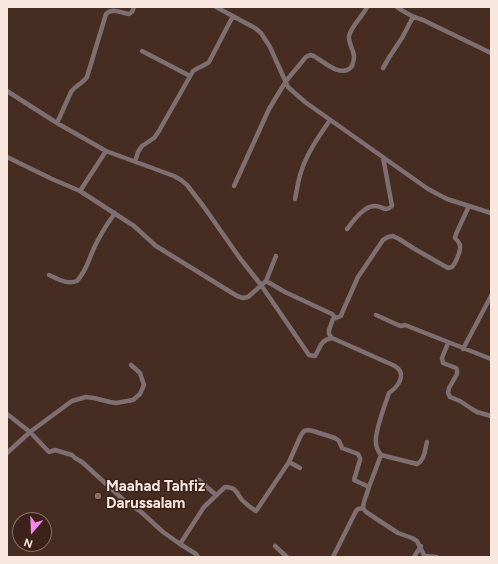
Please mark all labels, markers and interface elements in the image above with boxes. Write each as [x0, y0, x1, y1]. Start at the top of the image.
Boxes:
place label: Maahad Tahfiz Darussalam [106, 478, 205, 513]
marker: Maahad Tahfiz Darussalam [93, 491, 103, 501]
north arrow [12, 512, 52, 552]
text: N [22, 535, 34, 550]

